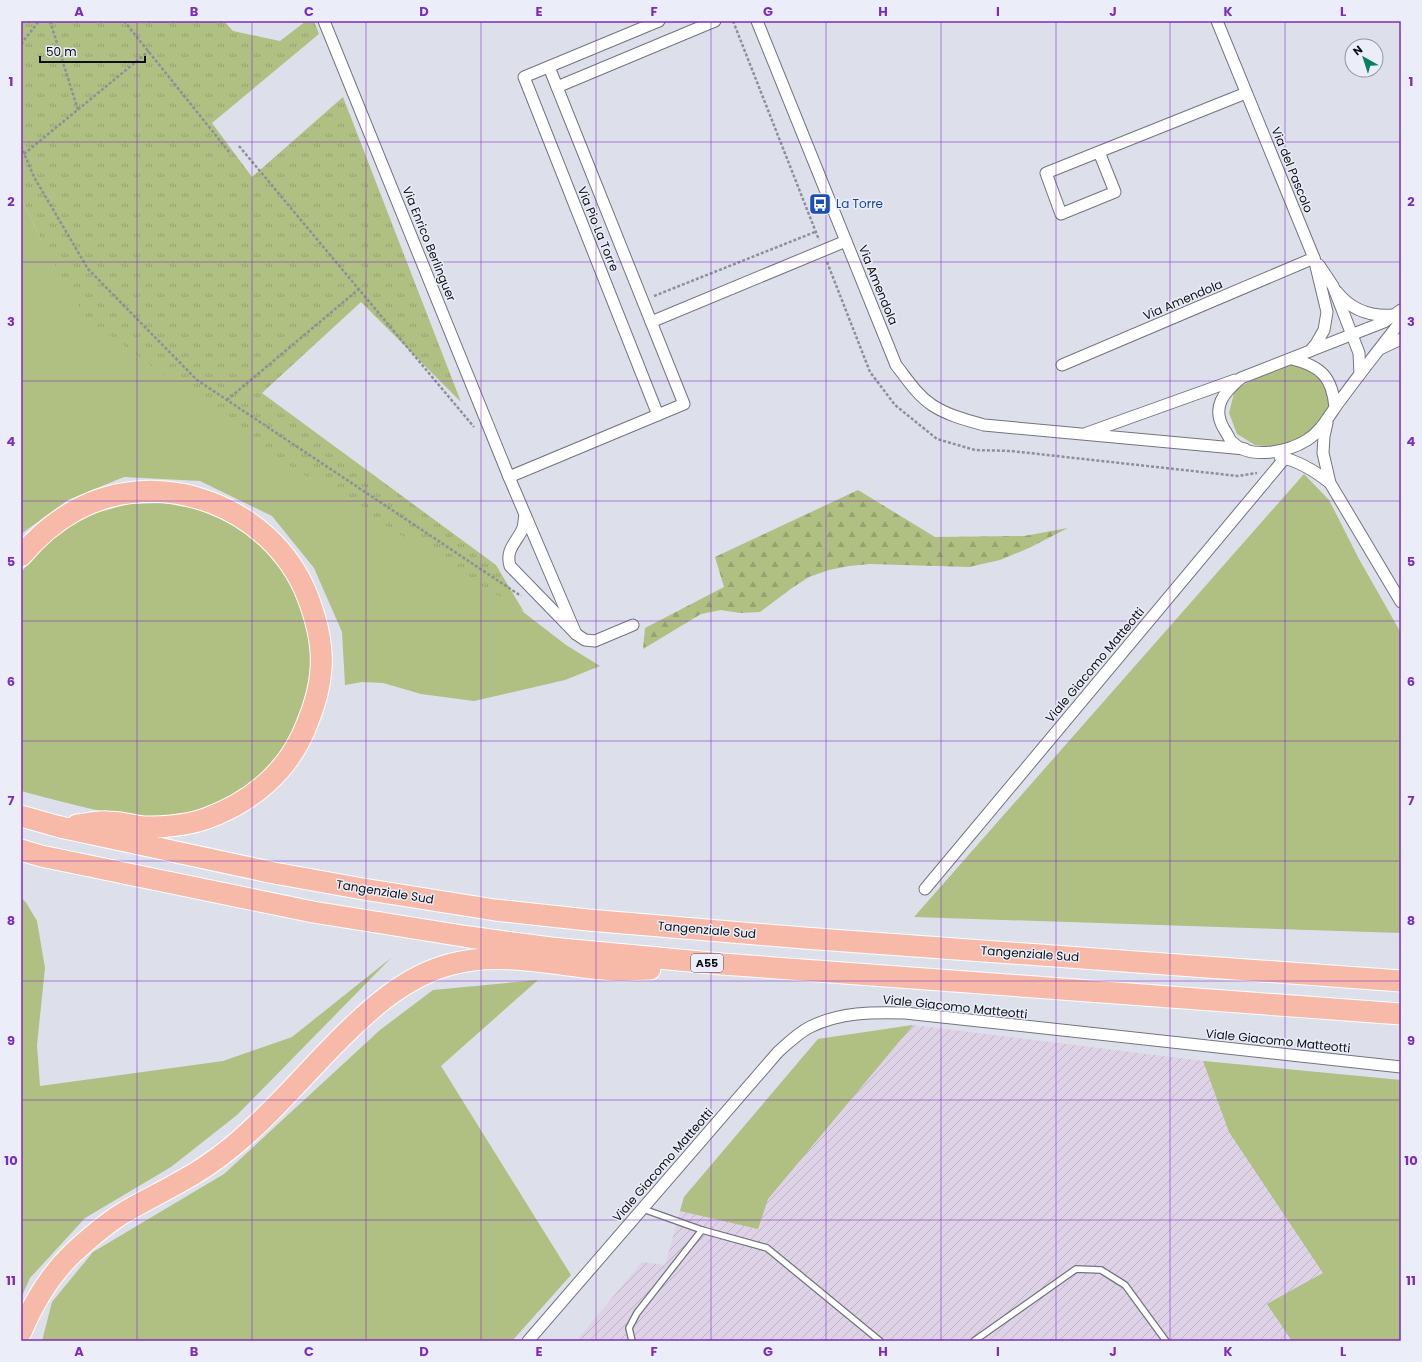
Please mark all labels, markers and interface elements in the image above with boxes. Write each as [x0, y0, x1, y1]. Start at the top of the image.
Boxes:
text: A [74, 2, 84, 21]
text: B [190, 2, 199, 21]
text: C [304, 2, 314, 21]
text: D [419, 2, 429, 21]
text: E [535, 2, 543, 21]
text: F [650, 2, 658, 21]
text: G [763, 2, 773, 21]
text: H [878, 2, 888, 21]
text: I [996, 2, 1000, 21]
text: J [1109, 2, 1117, 21]
text: K [1223, 2, 1233, 21]
text: L [1340, 2, 1346, 21]
scale bar [40, 38, 145, 64]
north arrow [1344, 38, 1384, 78]
text: N [1349, 41, 1366, 59]
text: 50 m [46, 43, 77, 60]
text: 1 [9, 72, 13, 91]
text: 1 [1409, 72, 1413, 91]
street label: Via del Pascolo [1268, 124, 1318, 215]
street label: Via Enrico Berlinguer [399, 184, 460, 304]
street label: Via Pio La Torre [574, 184, 623, 274]
bus stop icon: La Torre [807, 191, 833, 217]
text: 2 [7, 192, 15, 211]
text: 2 [1407, 192, 1415, 211]
place label: La Torre [836, 195, 883, 212]
street label: Via Amendola [855, 242, 902, 327]
street label: Via Amendola [1140, 275, 1225, 324]
text: 3 [7, 312, 15, 331]
text: 3 [1407, 312, 1415, 331]
text: 4 [7, 432, 16, 451]
text: 4 [1407, 432, 1416, 451]
text: 5 [7, 552, 15, 571]
text: 5 [1407, 552, 1415, 571]
street label: Viale Giacomo Matteotti [1041, 604, 1148, 726]
text: 6 [7, 672, 15, 691]
text: 6 [1407, 672, 1415, 691]
text: 7 [8, 791, 15, 810]
text: 7 [1408, 791, 1415, 810]
street label: Tangenziale Sud [335, 875, 435, 908]
text: 8 [7, 911, 15, 930]
text: 8 [1407, 911, 1415, 930]
street label: Tangenziale Sud [657, 917, 757, 942]
street label: Tangenziale Sud [980, 942, 1080, 965]
road number: A55 [691, 954, 723, 972]
street label: Viale Giacomo Matteotti [882, 990, 1028, 1023]
street label: Viale Giacomo Matteotti [1205, 1024, 1351, 1057]
text: 9 [7, 1031, 15, 1050]
text: 9 [1407, 1031, 1415, 1050]
street label: Viale Giacomo Matteotti [609, 1104, 717, 1225]
text: 10 [4, 1151, 18, 1170]
text: 10 [1404, 1151, 1418, 1170]
text: 11 [6, 1271, 16, 1290]
text: 11 [1406, 1271, 1416, 1290]
text: A [74, 1342, 84, 1361]
text: B [190, 1342, 199, 1361]
text: C [304, 1342, 314, 1361]
text: D [419, 1342, 429, 1361]
text: E [535, 1342, 543, 1361]
text: F [650, 1342, 658, 1361]
text: G [763, 1342, 773, 1361]
text: H [878, 1342, 888, 1361]
text: I [996, 1342, 1000, 1361]
text: J [1109, 1342, 1117, 1361]
text: K [1223, 1342, 1233, 1361]
text: L [1340, 1342, 1346, 1361]

